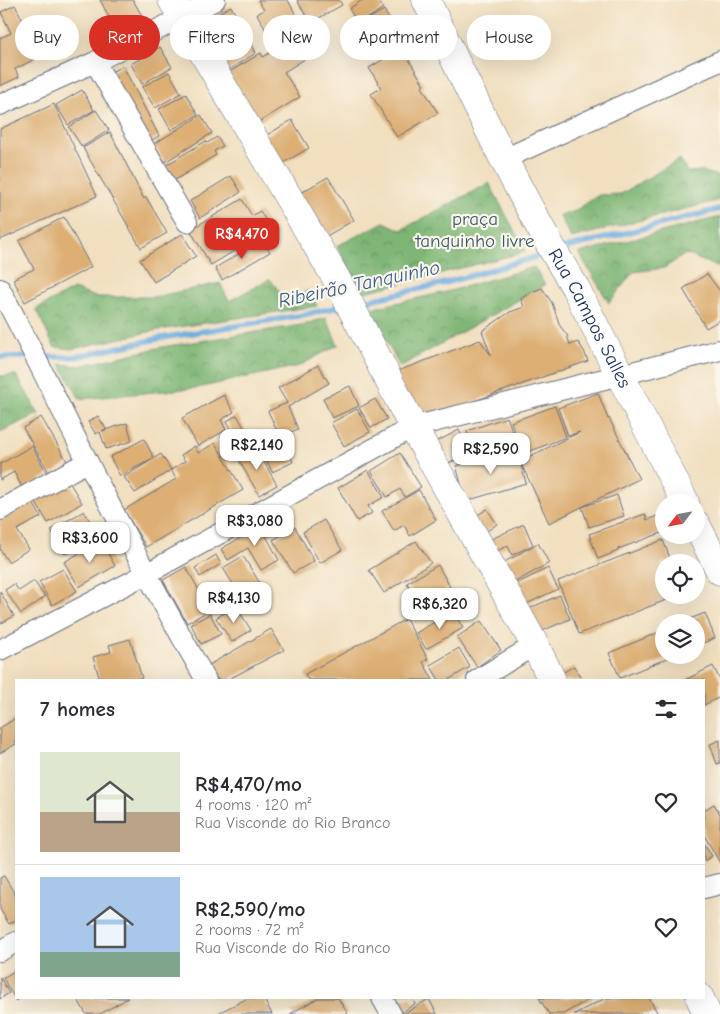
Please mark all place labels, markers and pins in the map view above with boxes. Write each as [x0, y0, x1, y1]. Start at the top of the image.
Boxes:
pin: R$4,470 [196, 218, 288, 260]
pin: R$2,140 [211, 428, 303, 471]
pin: R$2,590 [445, 432, 537, 475]
pin: R$3,080 [209, 504, 301, 547]
pin: R$3,600 [44, 522, 136, 564]
pin: R$4,130 [188, 582, 280, 624]
pin: R$6,320 [394, 588, 486, 630]

